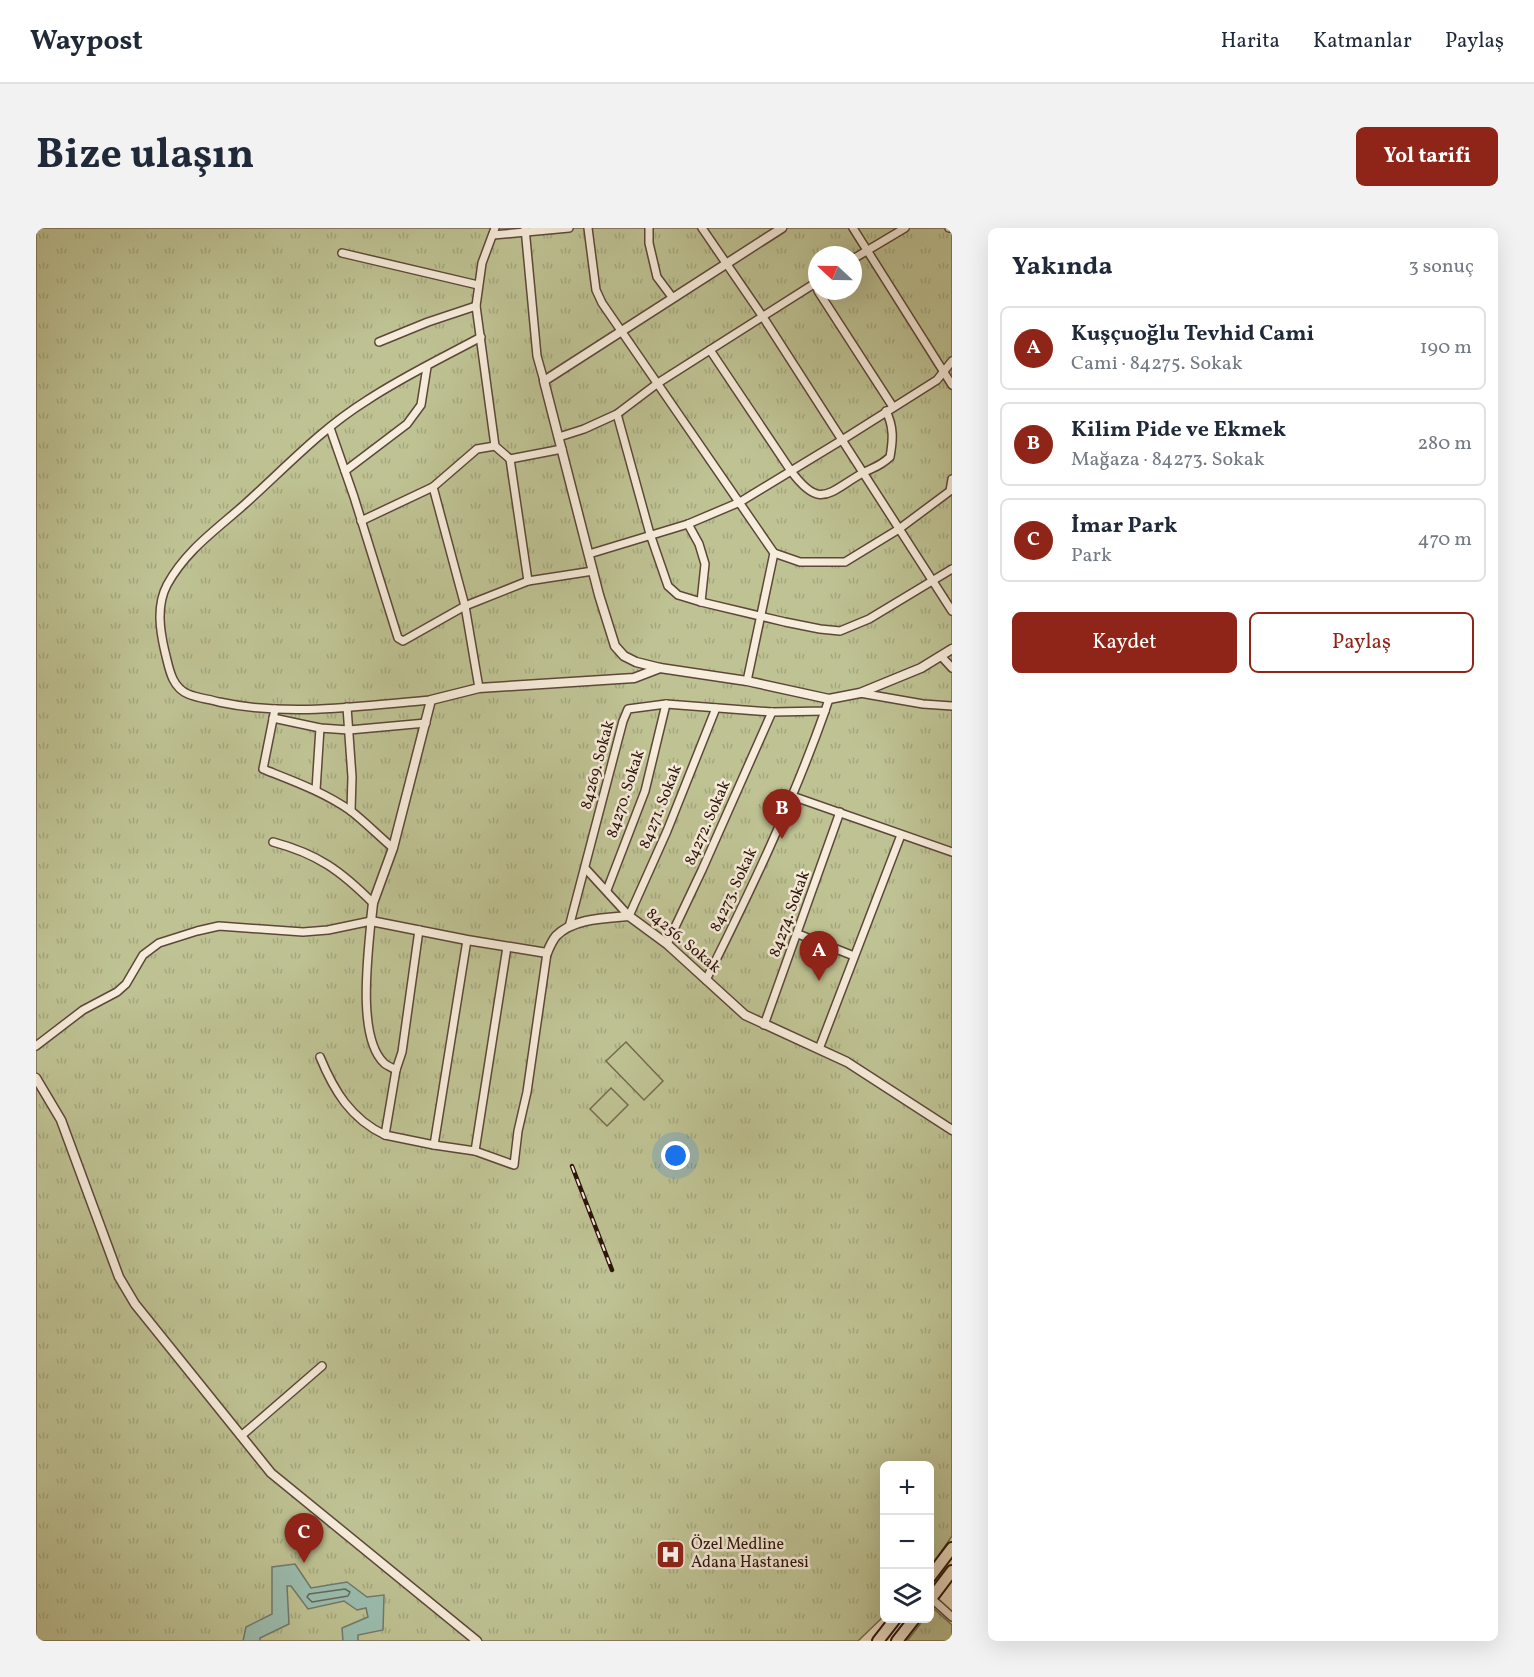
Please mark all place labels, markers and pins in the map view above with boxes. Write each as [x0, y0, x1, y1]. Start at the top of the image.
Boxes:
pin: B [762, 790, 802, 839]
pin: A [800, 932, 838, 981]
pin: C [284, 1514, 324, 1563]
place label: Özel Medline Adana Hastanesi [691, 1534, 809, 1574]
hospital icon: Özel Medline Adana Hastanesi [654, 1538, 686, 1570]

